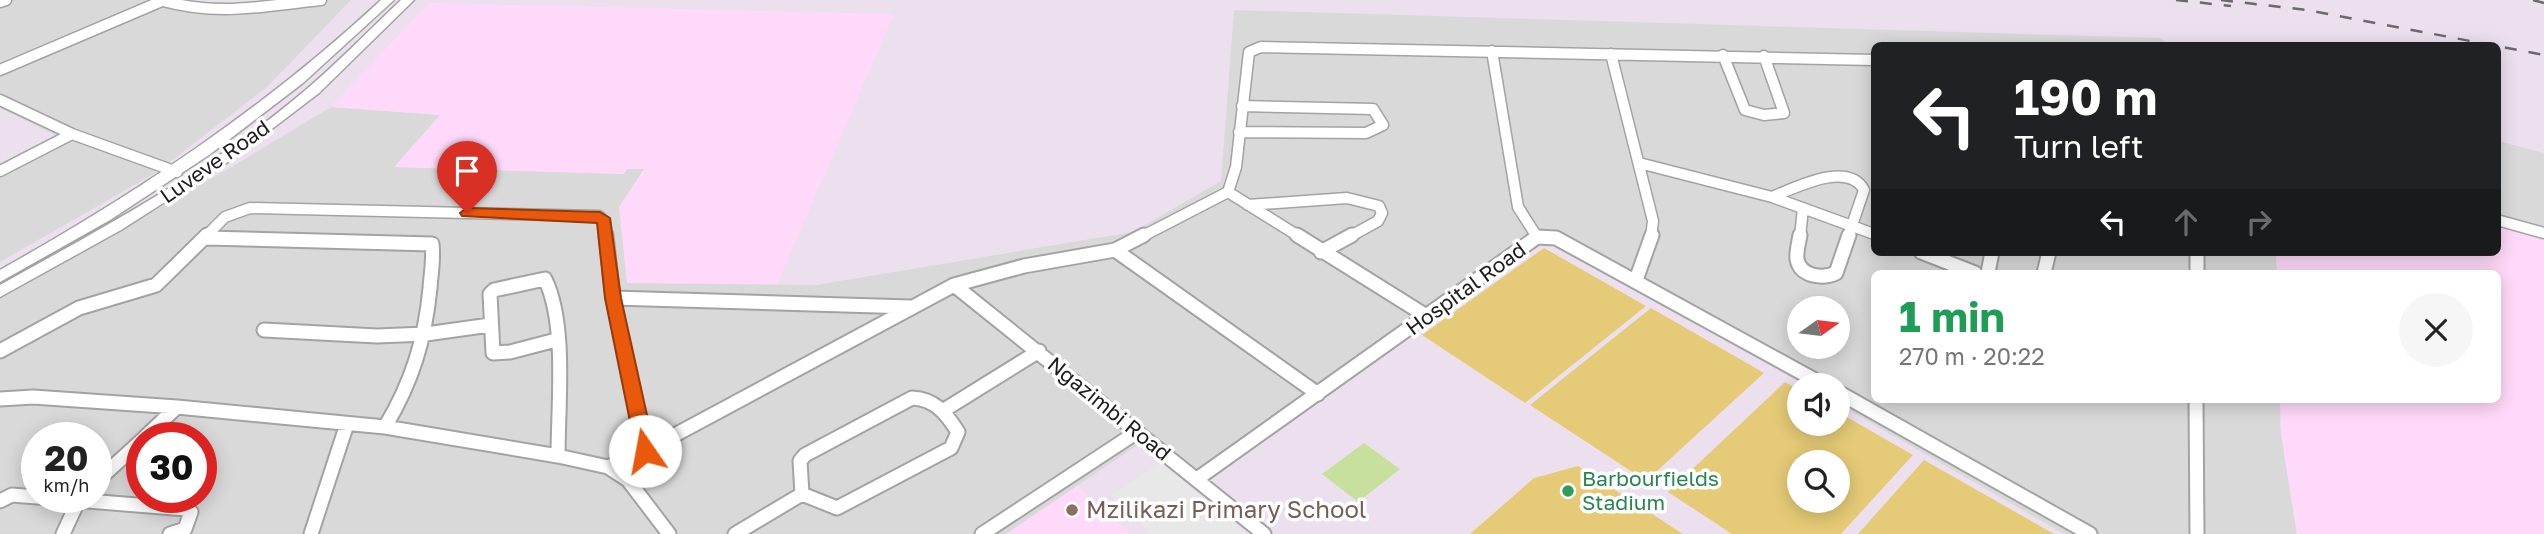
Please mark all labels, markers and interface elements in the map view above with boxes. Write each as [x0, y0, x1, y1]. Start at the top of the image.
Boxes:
text: 190 m [2014, 67, 2157, 126]
icon: left [1899, 70, 1990, 161]
street label: Luveve Road [155, 114, 274, 208]
text: Turn left [2014, 127, 2143, 165]
pin [437, 141, 497, 213]
icon: arrive [448, 152, 486, 190]
icon: left [2094, 203, 2132, 241]
icon: ahead [2167, 203, 2205, 241]
icon: right [2240, 203, 2278, 241]
street label: Hospital Road [1400, 236, 1530, 340]
text: 1 min [1899, 291, 2005, 341]
button: close [2399, 293, 2473, 367]
north arrow [1787, 296, 1850, 359]
map controls [1787, 296, 1850, 513]
text: 270 m · 20:22 [1899, 342, 2044, 370]
street label: Ngazimbi Road [1043, 351, 1176, 466]
button: sound [1787, 373, 1850, 436]
position arrow [608, 414, 682, 488]
speed limit sign: 30 [126, 422, 217, 513]
text: 20 [44, 437, 89, 479]
button: search [1787, 450, 1850, 513]
place label: Barbourfields Stadium [1582, 465, 1719, 515]
text: km/h [44, 474, 89, 496]
marker: Barbourfields Stadium [1560, 483, 1576, 499]
place label: Mzilikazi Primary School [1086, 494, 1367, 523]
marker: Mzilikazi Primary School [1064, 502, 1080, 518]

